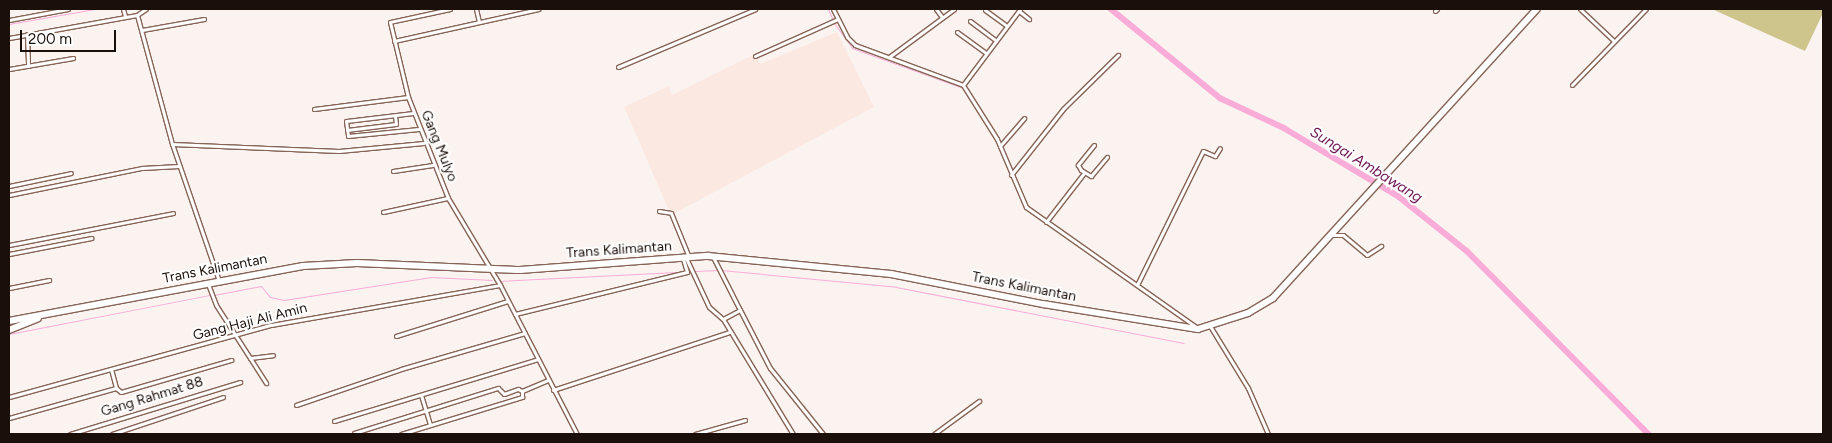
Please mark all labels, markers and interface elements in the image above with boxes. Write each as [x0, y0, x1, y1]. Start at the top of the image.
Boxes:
scale bar [22, 20, 119, 52]
text: 200 m [28, 30, 72, 48]
street label: Gang Mulyo [417, 108, 461, 184]
water label: Sungai Ambawang [1307, 123, 1425, 207]
street label: Trans Kalimantan [566, 238, 672, 262]
street label: Trans Kalimantan [162, 251, 268, 287]
street label: Trans Kalimantan [971, 269, 1077, 305]
street label: Gang Haji Ali Amin [191, 300, 309, 344]
street label: Gang Rahmat 88 [99, 373, 205, 421]

